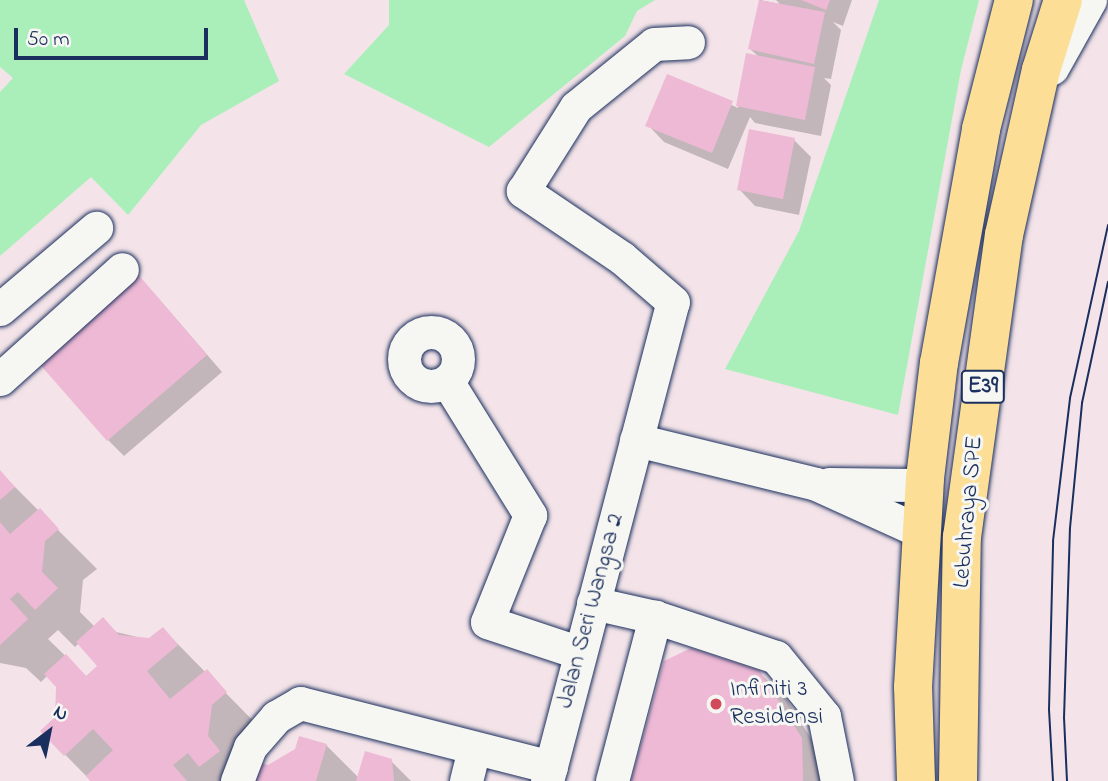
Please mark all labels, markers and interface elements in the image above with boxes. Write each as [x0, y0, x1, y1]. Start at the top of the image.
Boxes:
scale bar [18, 14, 212, 58]
text: 50 m [27, 25, 70, 55]
road number: E39 [960, 368, 1006, 406]
street label: Lebuhraya SPE [948, 435, 990, 589]
street label: Jalan Seri Wangsa 2 [551, 510, 631, 712]
place label: Infiniti 3 Residensi [730, 676, 823, 732]
marker: Infiniti 3 Residensi [708, 696, 724, 712]
north arrow [14, 697, 84, 767]
text: N [48, 699, 73, 729]

